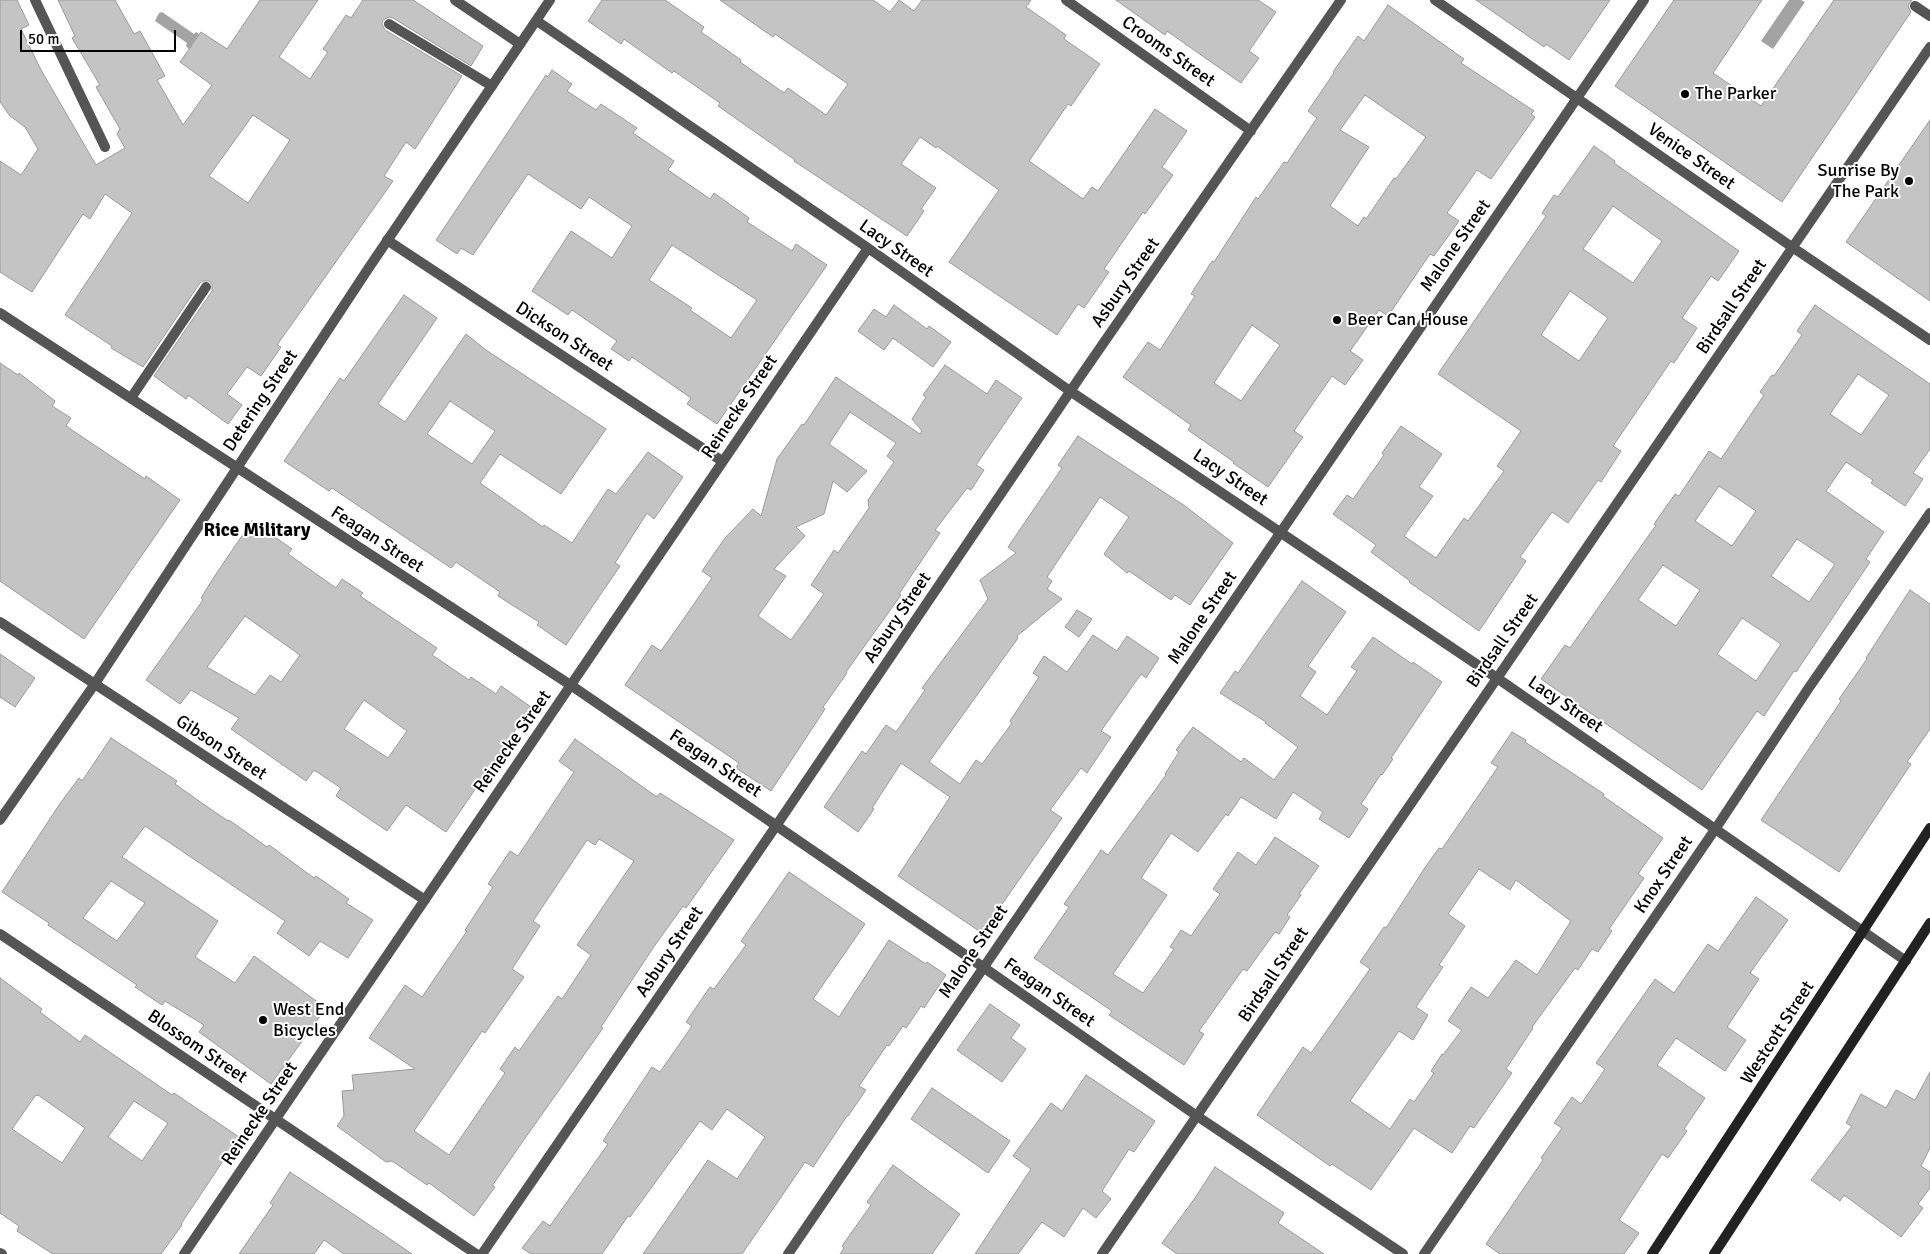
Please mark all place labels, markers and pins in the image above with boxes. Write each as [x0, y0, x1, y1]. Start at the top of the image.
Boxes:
place label: The Parker [1695, 83, 1776, 105]
marker: The Parker [1679, 88, 1691, 100]
place label: Sunrise By The Park [1818, 160, 1899, 202]
marker: Sunrise By The Park [1903, 175, 1915, 187]
place label: Beer Can House [1347, 309, 1468, 331]
marker: Beer Can House [1331, 314, 1343, 326]
place label: West End Bicycles [273, 999, 344, 1042]
marker: West End Bicycles [257, 1014, 269, 1026]

